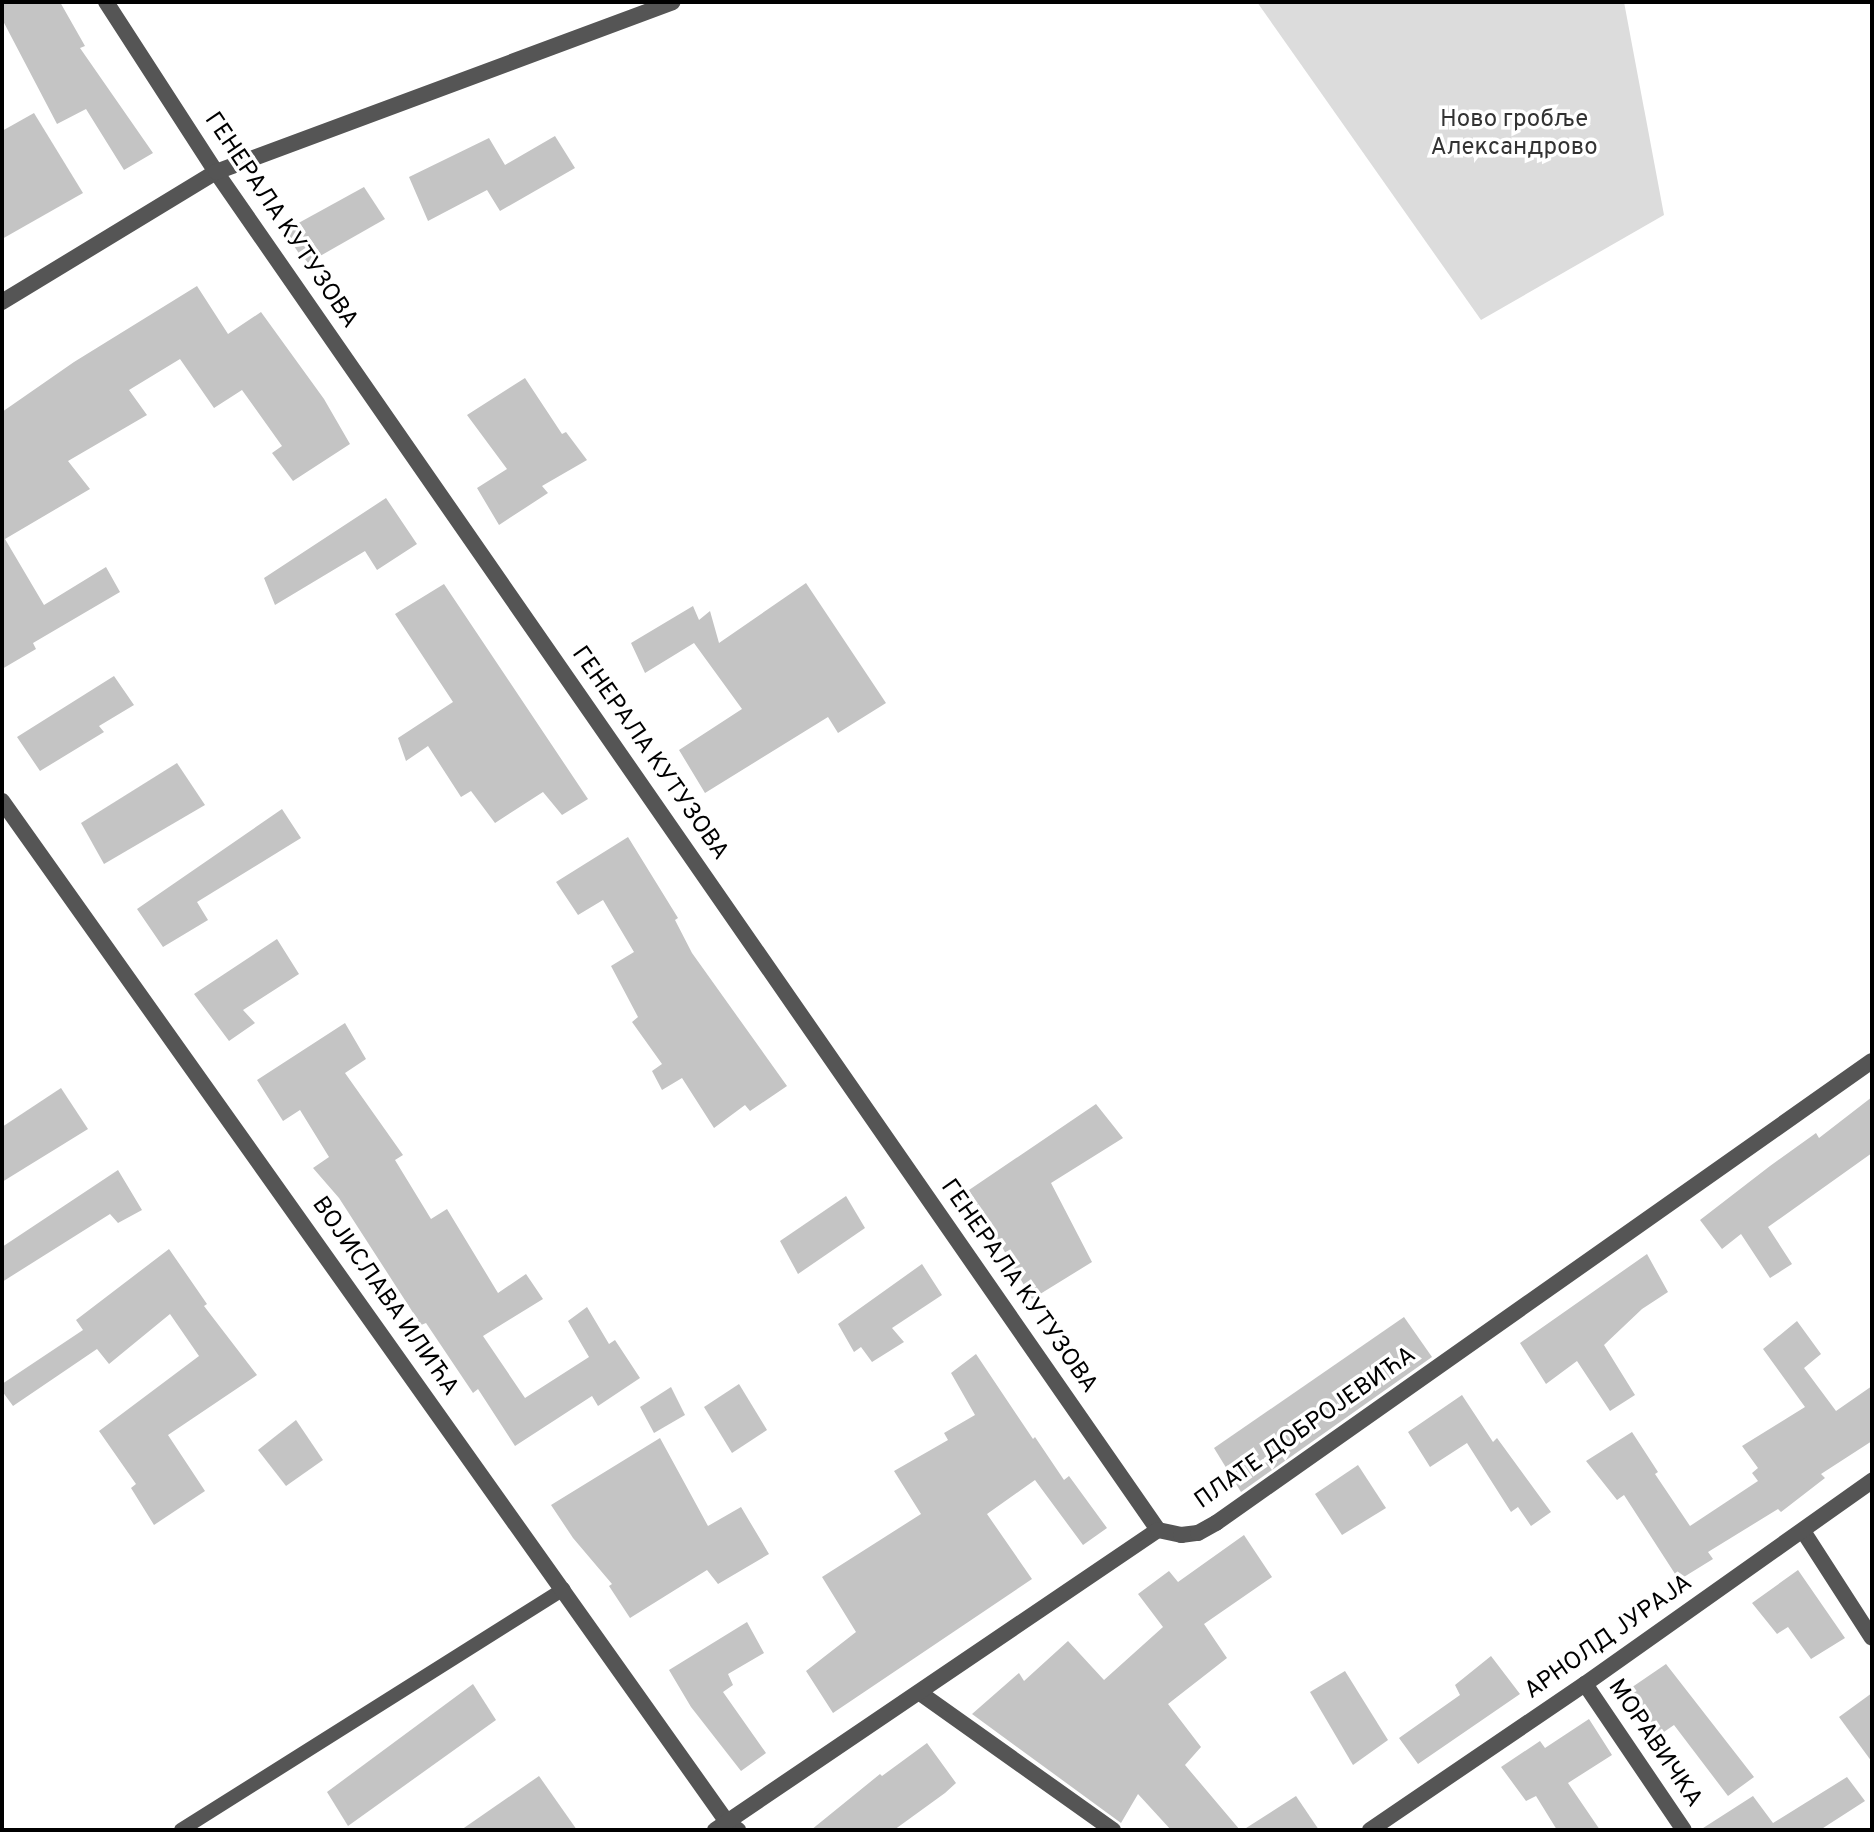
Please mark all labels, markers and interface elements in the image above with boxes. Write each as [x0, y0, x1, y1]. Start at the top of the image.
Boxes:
street label: ГЕНЕРАЛА КУТУЗОВА [197, 107, 363, 335]
park label: Ново гробље Александрово [1430, 107, 1598, 163]
street label: ГЕНЕРАЛА КУТУЗОВА [564, 641, 734, 867]
street label: ГЕНЕРАЛА КУТУЗОВА [933, 1174, 1103, 1400]
street label: ВОЈИСЛАВА ИЛИЋА [304, 1192, 464, 1402]
street label: ПЛАТЕ ДОБРОЈЕВИЋА [1190, 1342, 1422, 1516]
street label: АРНОЛД ЈУРАЈА [1520, 1569, 1698, 1707]
street label: МОРАВИЧКА [1601, 1675, 1707, 1813]

